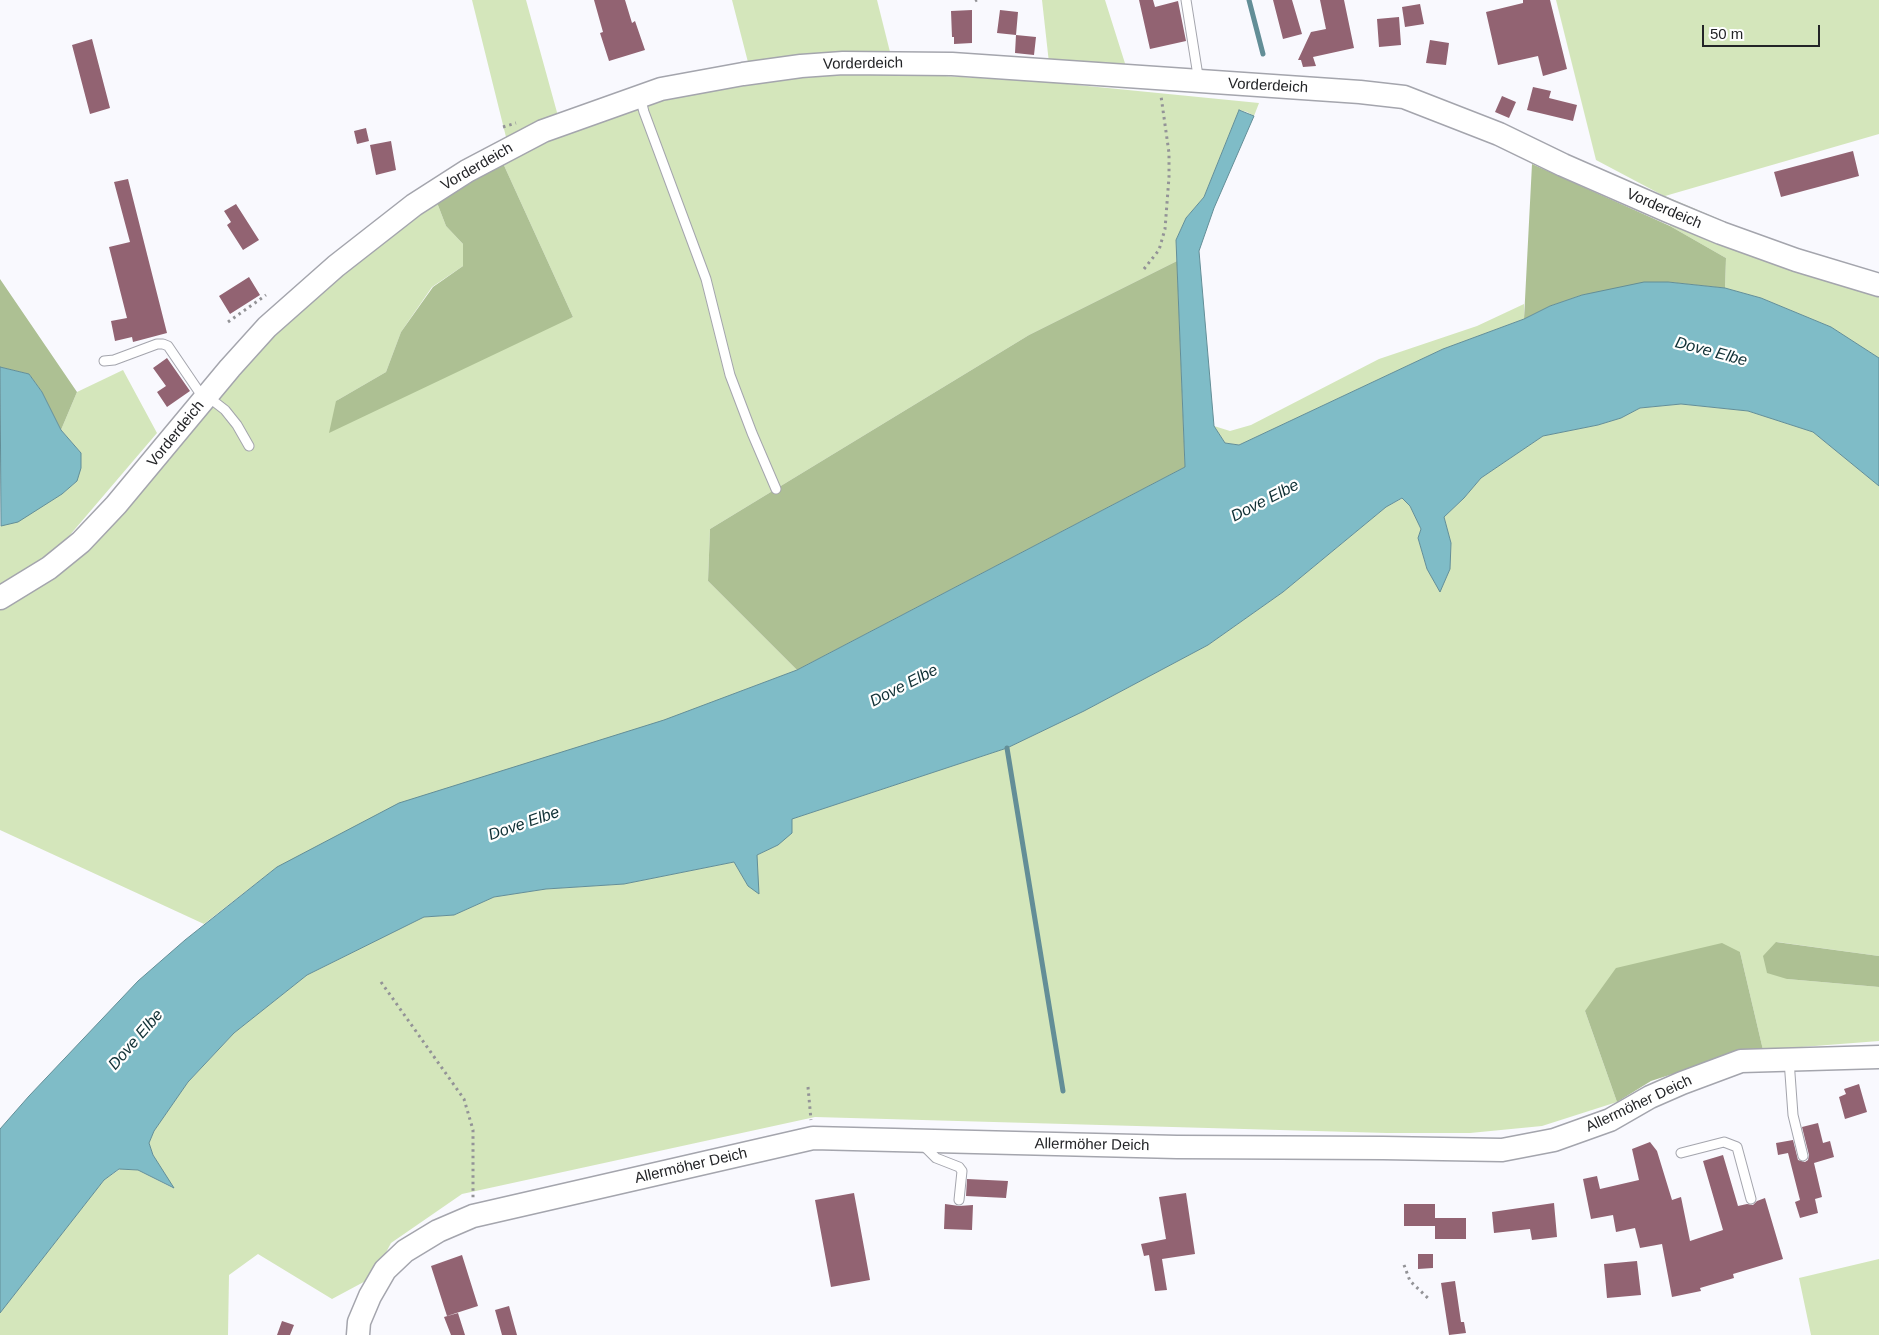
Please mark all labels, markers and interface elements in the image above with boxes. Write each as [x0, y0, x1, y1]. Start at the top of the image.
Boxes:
scale bar [1704, 15, 1822, 47]
text: 50 m [1710, 25, 1743, 42]
street label: Vorderdeich [823, 54, 903, 74]
street label: Vorderdeich [1228, 75, 1308, 97]
street label: Vorderdeich [438, 139, 516, 195]
street label: Vorderdeich [1624, 185, 1704, 233]
water label: Dove Elbe [1673, 333, 1749, 371]
street label: Vorderdeich [144, 397, 208, 471]
water label: Dove Elbe [1228, 476, 1302, 526]
water label: Dove Elbe [867, 661, 941, 711]
water label: Dove Elbe [486, 803, 562, 845]
water label: Dove Elbe [105, 1006, 167, 1074]
street label: Allermöher Deich [1583, 1072, 1695, 1136]
street label: Allermöher Deich [1034, 1135, 1150, 1155]
street label: Allermöher Deich [633, 1144, 749, 1188]

